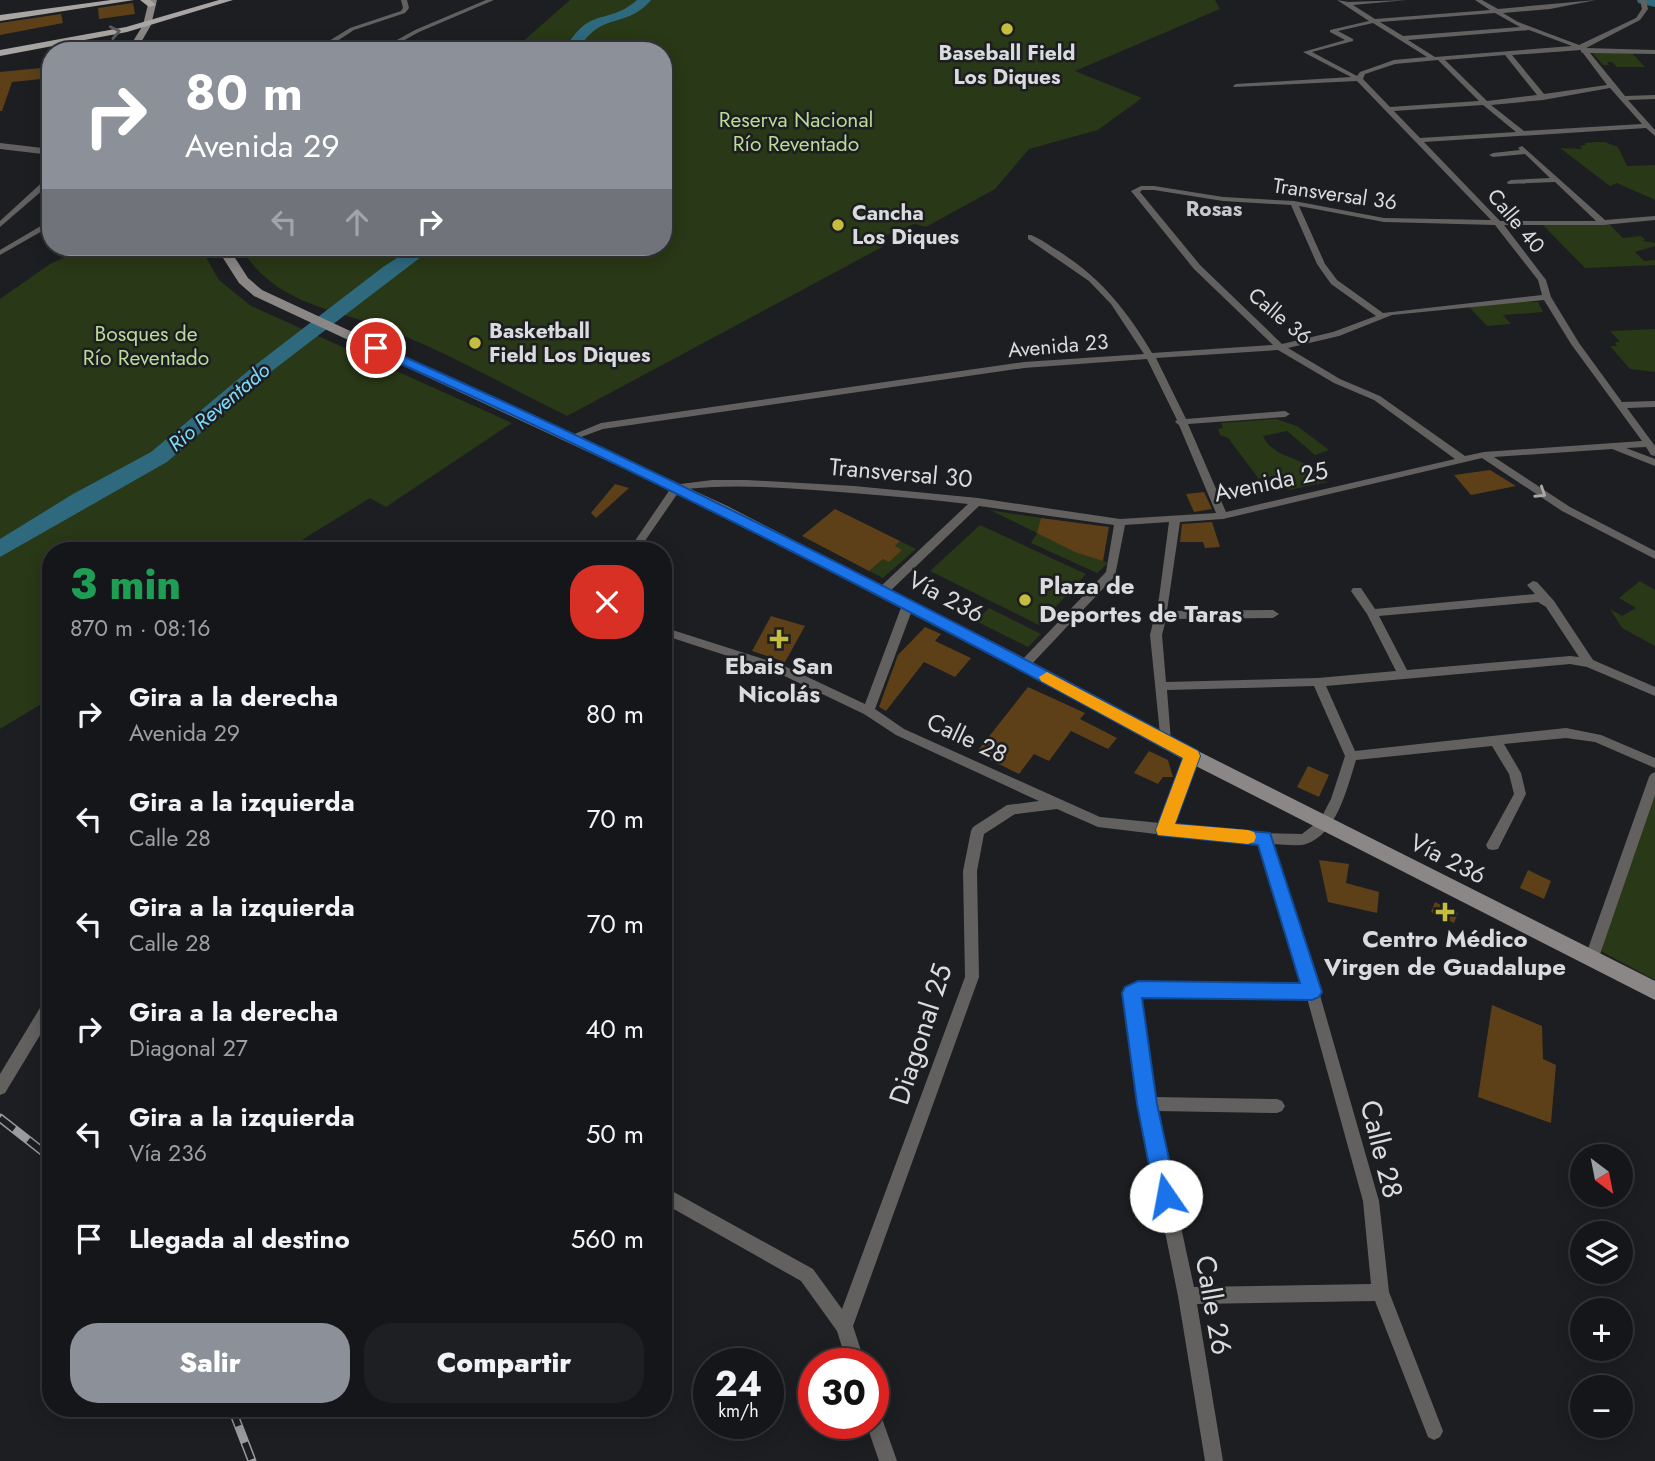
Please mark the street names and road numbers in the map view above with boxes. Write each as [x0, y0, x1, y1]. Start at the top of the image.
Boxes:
street label: Transversal 36 [1271, 170, 1399, 218]
street label: Calle 40 [1480, 182, 1552, 260]
street label: Calle 36 [1242, 280, 1318, 352]
street label: Avenida 23 [1006, 327, 1110, 365]
street label: Transversal 30 [828, 449, 974, 496]
street label: Avenida 25 [1211, 452, 1331, 511]
street label: Vía 236 [902, 562, 990, 631]
street label: Calle 28 [921, 704, 1013, 771]
street label: Vía 236 [1404, 824, 1492, 893]
street label: Diagonal 25 [878, 958, 962, 1110]
street label: Calle 28 [1350, 1096, 1413, 1202]
street label: Calle 26 [1185, 1252, 1242, 1358]

